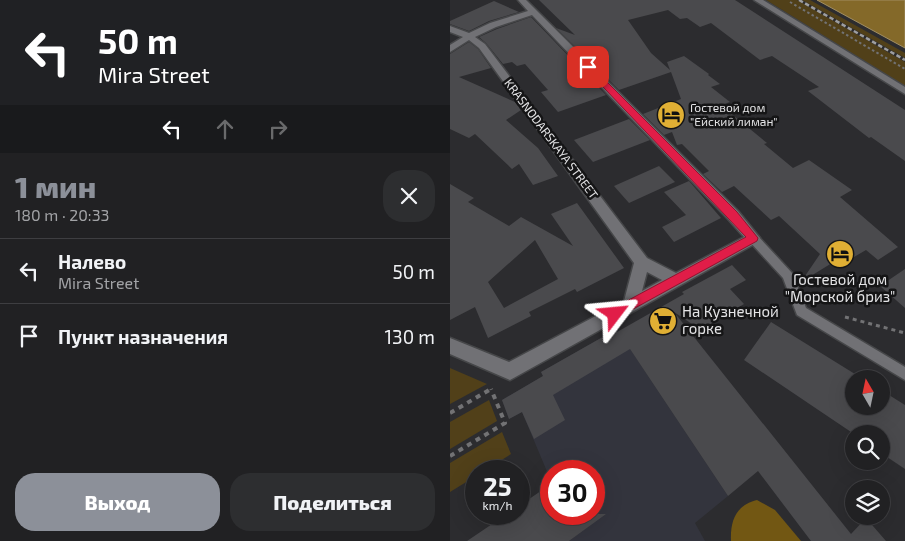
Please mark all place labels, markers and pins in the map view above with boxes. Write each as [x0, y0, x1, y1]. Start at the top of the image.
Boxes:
pin [567, 46, 609, 88]
hotel icon: Гостевой дом "Ейский лиман" [656, 100, 686, 130]
place label: Гостевой дом "Ейский лиман" [690, 100, 778, 128]
hotel icon: Гостевой дом "Морской бриз" [825, 239, 855, 269]
place label: Гостевой дом "Морской бриз" [785, 270, 895, 305]
place label: На Кузнечной горке [682, 302, 779, 337]
supermarket icon: На Кузнечной горке [648, 306, 678, 336]

